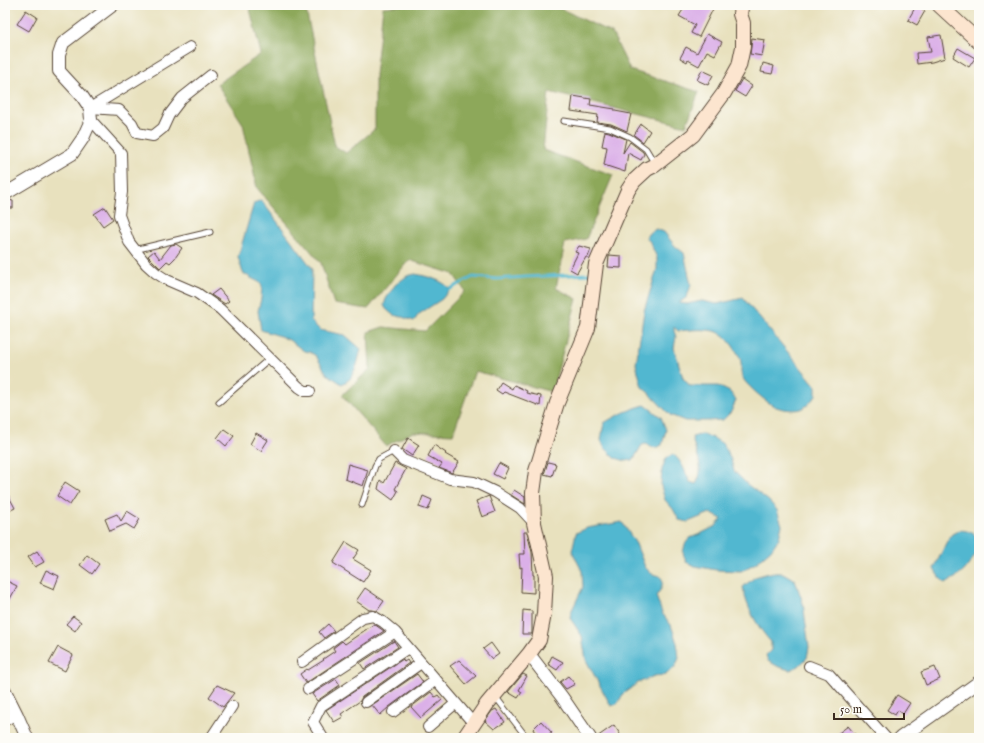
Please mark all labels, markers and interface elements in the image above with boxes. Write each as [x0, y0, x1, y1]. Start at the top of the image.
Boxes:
scale bar [834, 695, 904, 721]
text: 50 m [840, 702, 862, 717]

